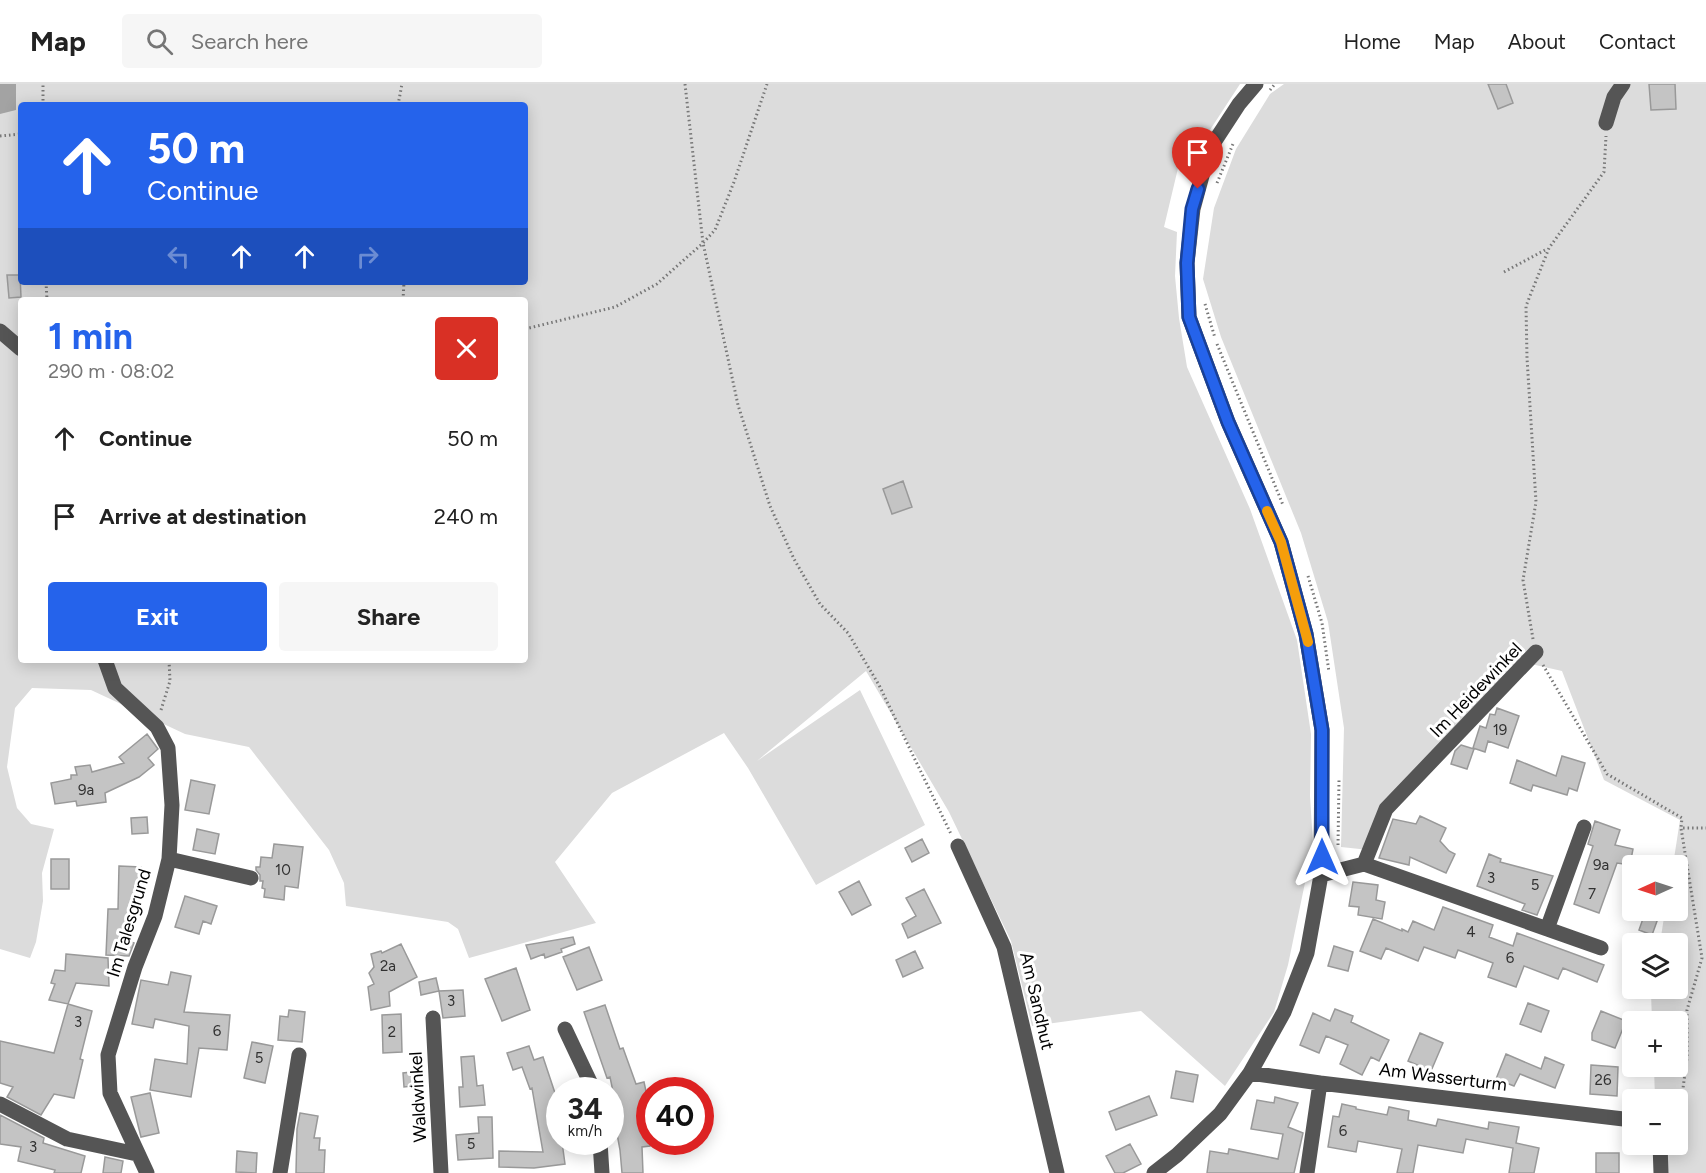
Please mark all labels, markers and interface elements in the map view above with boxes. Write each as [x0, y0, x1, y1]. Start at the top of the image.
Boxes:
search box [122, 14, 542, 68]
text: Map [30, 24, 86, 58]
icon: search [143, 25, 176, 58]
text: Search here [191, 28, 308, 55]
text: Home [1344, 29, 1401, 54]
text: Map [1434, 29, 1475, 54]
text: About [1508, 29, 1566, 54]
text: Contact [1599, 29, 1676, 54]
text: 50 m [147, 123, 245, 174]
icon: ahead [48, 126, 126, 204]
pin [1172, 127, 1223, 189]
icon: arrive [1181, 136, 1214, 169]
text: Continue [147, 174, 259, 207]
icon: left [162, 240, 195, 273]
icon: ahead [225, 240, 258, 273]
icon: ahead [288, 240, 321, 273]
icon: right [351, 240, 384, 273]
text: 1 min [48, 315, 133, 358]
button: close [435, 317, 498, 380]
text: 290 m · 08:02 [48, 359, 174, 383]
icon: ahead [48, 422, 81, 455]
text: Continue [99, 425, 192, 452]
text: 50 m [447, 425, 498, 452]
icon: arrive [48, 500, 81, 533]
text: Arrive at destination [99, 503, 307, 530]
text: 240 m [434, 503, 498, 530]
button: Exit [48, 582, 267, 651]
button: Share [279, 582, 498, 651]
street label: Im Heidewinkel [1425, 638, 1527, 742]
house number: 19 [1493, 721, 1507, 739]
house number: 9a [78, 781, 94, 799]
position arrow [1290, 825, 1354, 889]
north arrow [1622, 855, 1688, 921]
map controls [1622, 855, 1688, 1155]
house number: 9a [1593, 856, 1609, 874]
house number: 10 [275, 861, 291, 879]
street label: Im Talesgrund [102, 866, 156, 980]
house number: 3 [1487, 869, 1495, 887]
house number: 5 [1531, 876, 1539, 894]
house number: 7 [1588, 885, 1596, 903]
house number: 4 [1466, 923, 1476, 941]
button: layers [1622, 933, 1688, 999]
house number: 6 [1506, 949, 1515, 967]
street label: Am Sandhut [1015, 950, 1059, 1052]
house number: 2a [380, 957, 396, 975]
house number: 3 [447, 992, 455, 1010]
button: + [1622, 1011, 1688, 1077]
house number: 3 [74, 1013, 82, 1031]
house number: 6 [213, 1022, 222, 1040]
house number: 2 [388, 1023, 396, 1041]
house number: 5 [255, 1049, 263, 1067]
street label: Waldwinkel [405, 1051, 431, 1143]
street label: Am Wasserturm [1378, 1058, 1508, 1096]
house number: 26 [1595, 1071, 1612, 1089]
speed limit sign: 40 [636, 1077, 714, 1155]
button: − [1622, 1089, 1688, 1155]
text: 34 [567, 1090, 603, 1127]
text: km/h [568, 1122, 602, 1140]
house number: 6 [1339, 1122, 1348, 1140]
house number: 5 [467, 1135, 475, 1153]
house number: 3 [29, 1138, 37, 1156]

